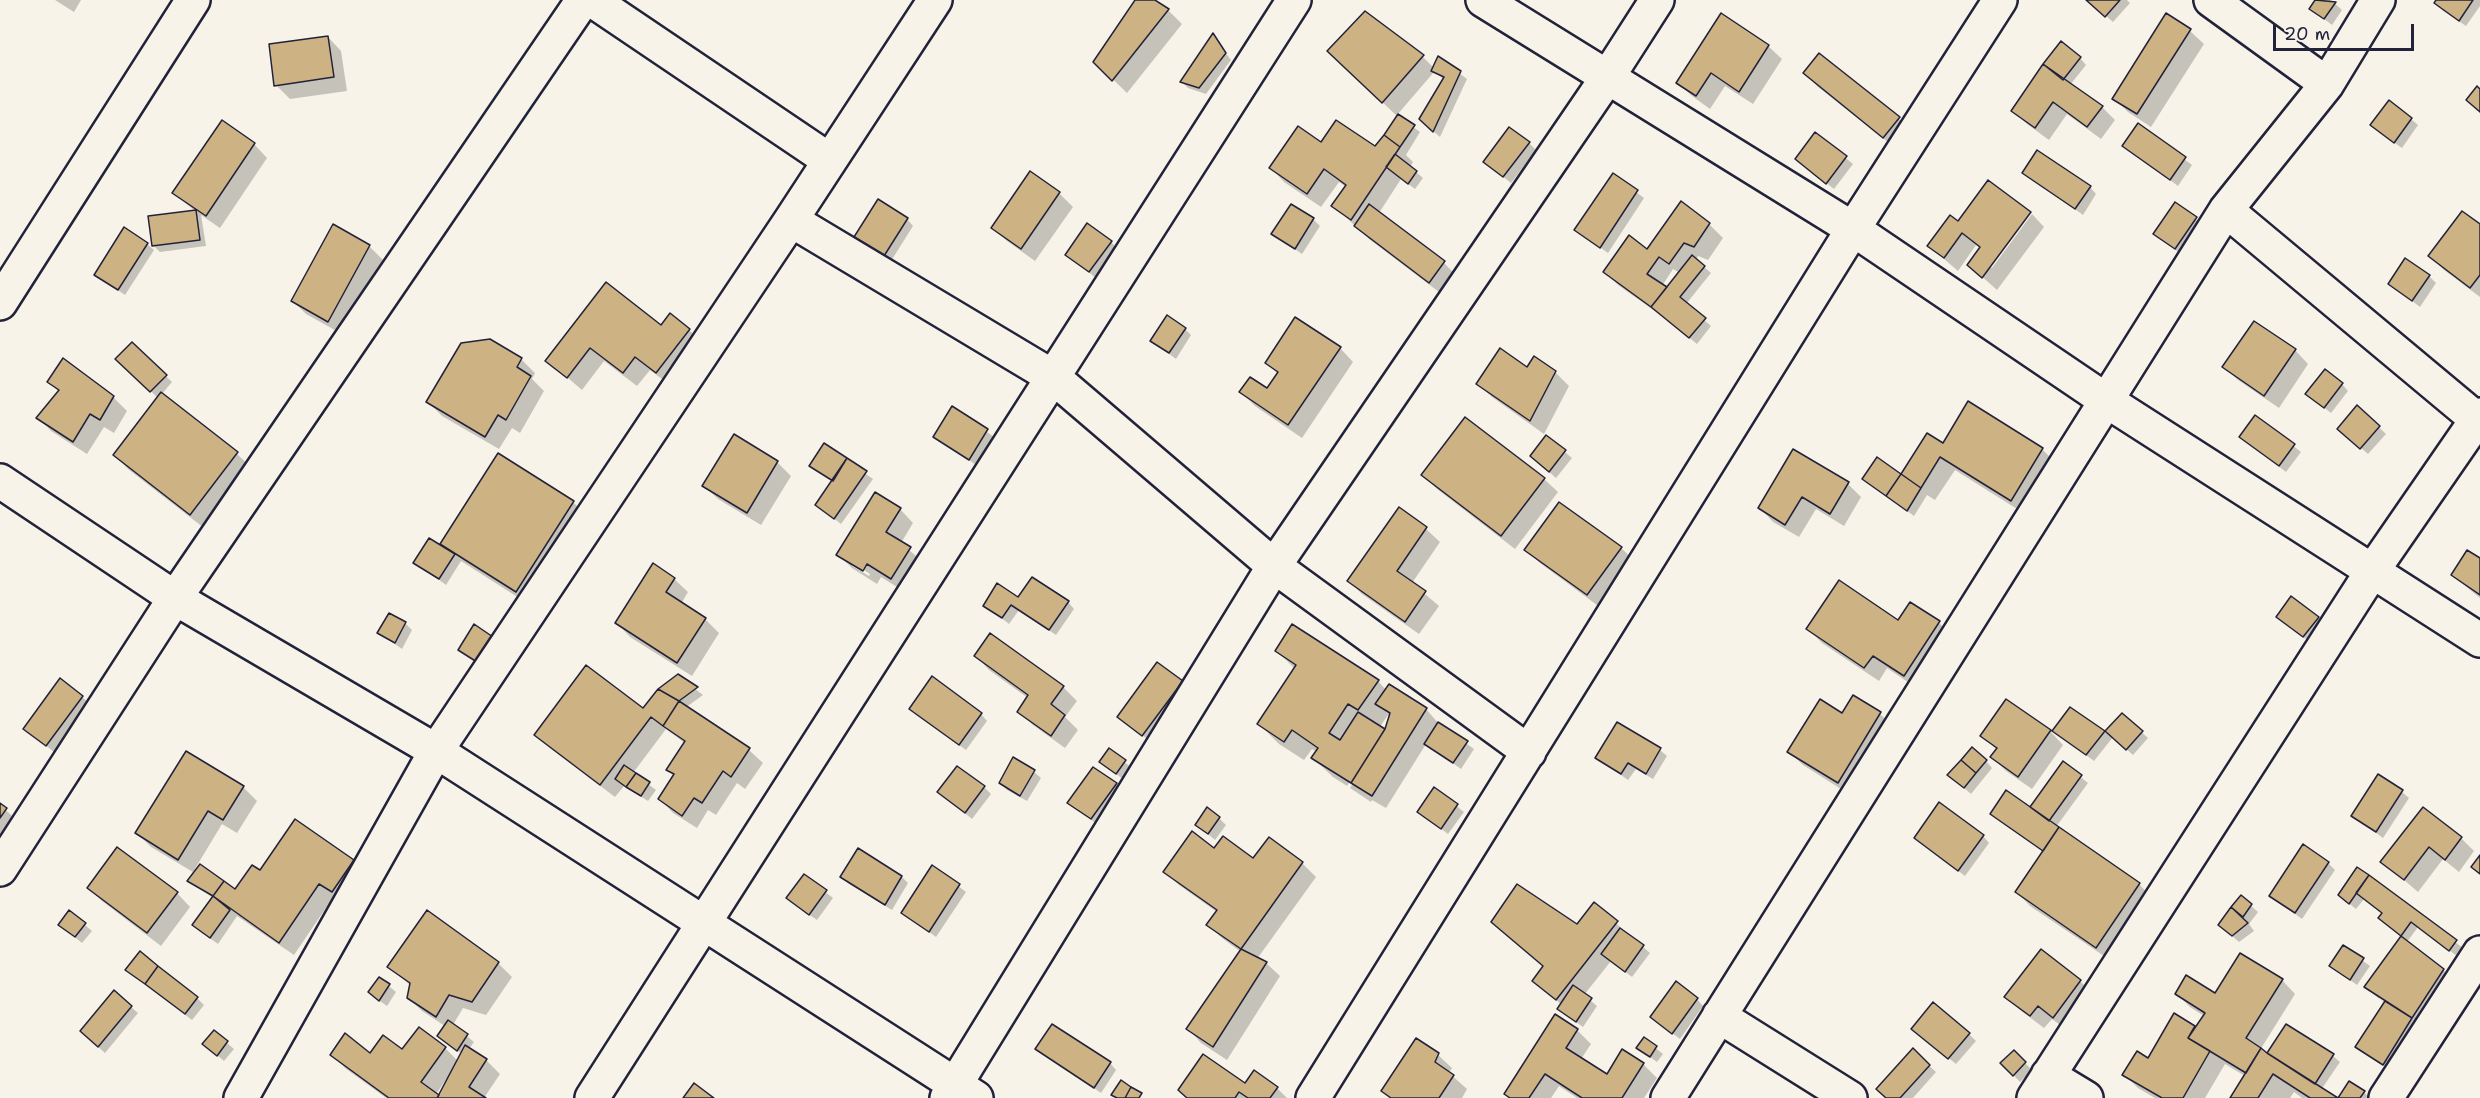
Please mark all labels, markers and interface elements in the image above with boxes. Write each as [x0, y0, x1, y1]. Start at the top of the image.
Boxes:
scale bar [2276, 12, 2417, 50]
text: 20 m [2284, 22, 2330, 46]

